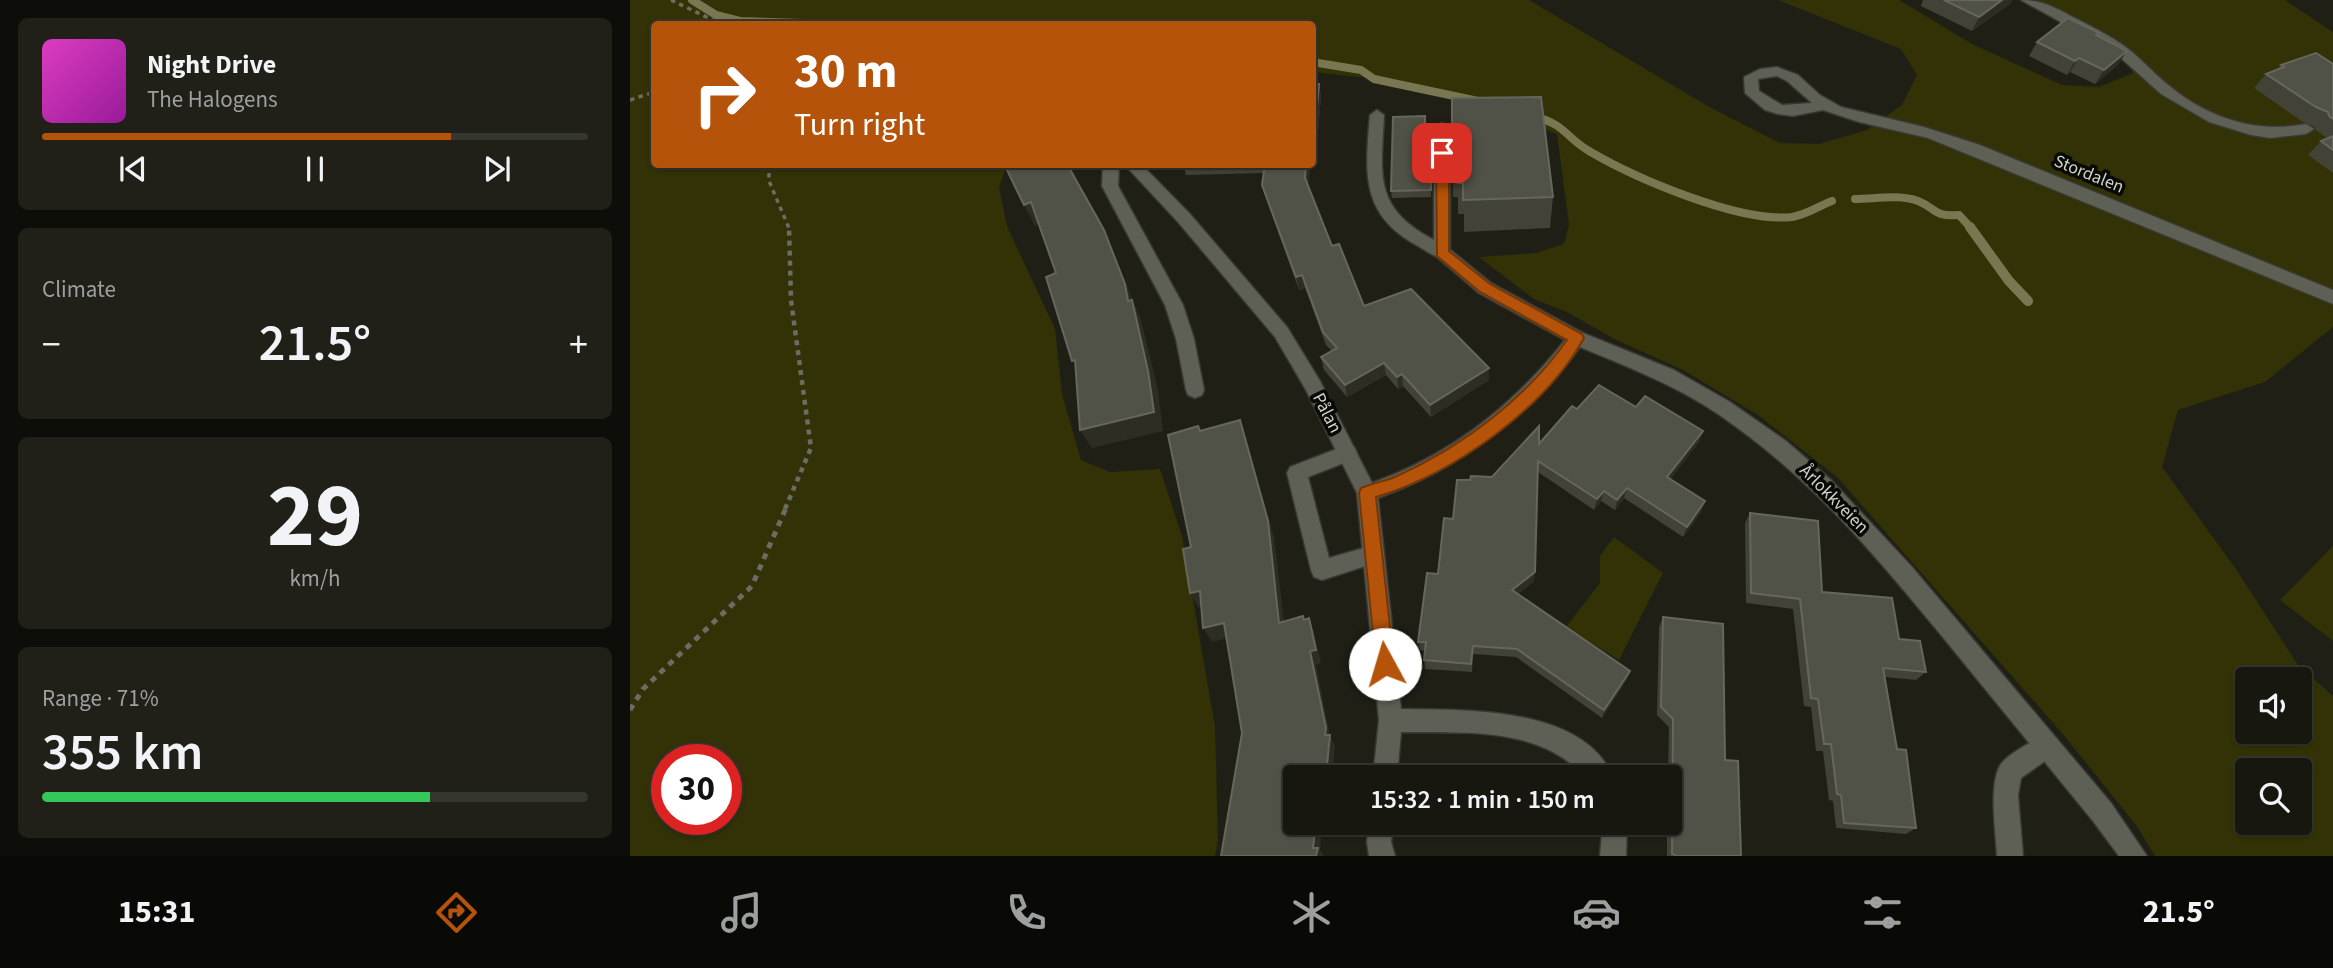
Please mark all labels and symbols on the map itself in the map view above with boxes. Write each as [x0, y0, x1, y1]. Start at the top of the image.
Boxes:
pin [1412, 123, 1472, 183]
street label: Stordalen [2050, 149, 2128, 199]
street label: Pålan [1306, 389, 1348, 437]
street label: Årlokkveien [1794, 459, 1874, 539]
position arrow [1348, 627, 1422, 701]
speed limit sign: 30 [651, 744, 742, 835]

